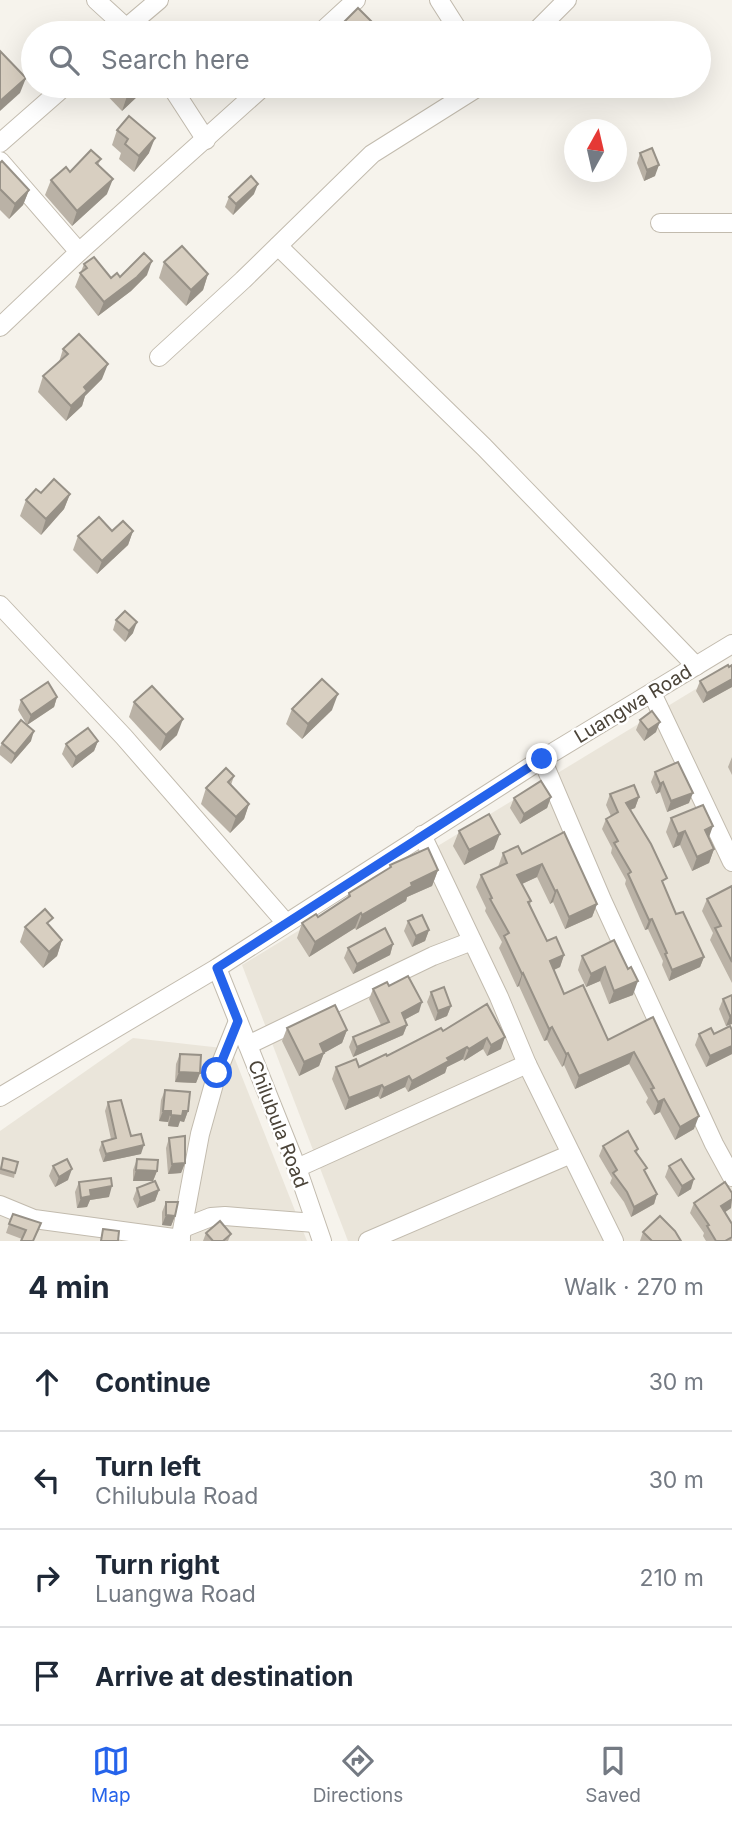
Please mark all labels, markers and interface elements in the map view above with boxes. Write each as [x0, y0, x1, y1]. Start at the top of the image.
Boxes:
search box [21, 21, 711, 98]
icon: search [45, 41, 83, 79]
text: Search here [101, 44, 250, 75]
north arrow [564, 119, 627, 182]
street label: Luangwa Road [570, 660, 696, 748]
route end [526, 743, 557, 774]
route start [201, 1057, 232, 1088]
street label: Chilubula Road [243, 1057, 313, 1191]
text: 4 min [28, 1269, 110, 1305]
text: Walk · 270 m [564, 1273, 704, 1301]
icon: ahead [28, 1363, 66, 1401]
text: Continue [95, 1367, 211, 1398]
text: 30 m [649, 1368, 704, 1396]
text: Turn left [95, 1451, 201, 1482]
icon: left [28, 1461, 66, 1499]
text: 30 m [649, 1466, 704, 1494]
text: Chilubula Road [95, 1482, 258, 1510]
text: Turn right [95, 1549, 220, 1580]
icon: right [28, 1559, 66, 1597]
text: 210 m [639, 1564, 704, 1592]
text: Luangwa Road [95, 1580, 256, 1608]
icon: arrive [28, 1657, 66, 1695]
text: Arrive at destination [95, 1661, 354, 1692]
tab: Map [91, 1742, 131, 1807]
tab: Directions [313, 1742, 403, 1807]
tab: Saved [585, 1742, 641, 1807]

